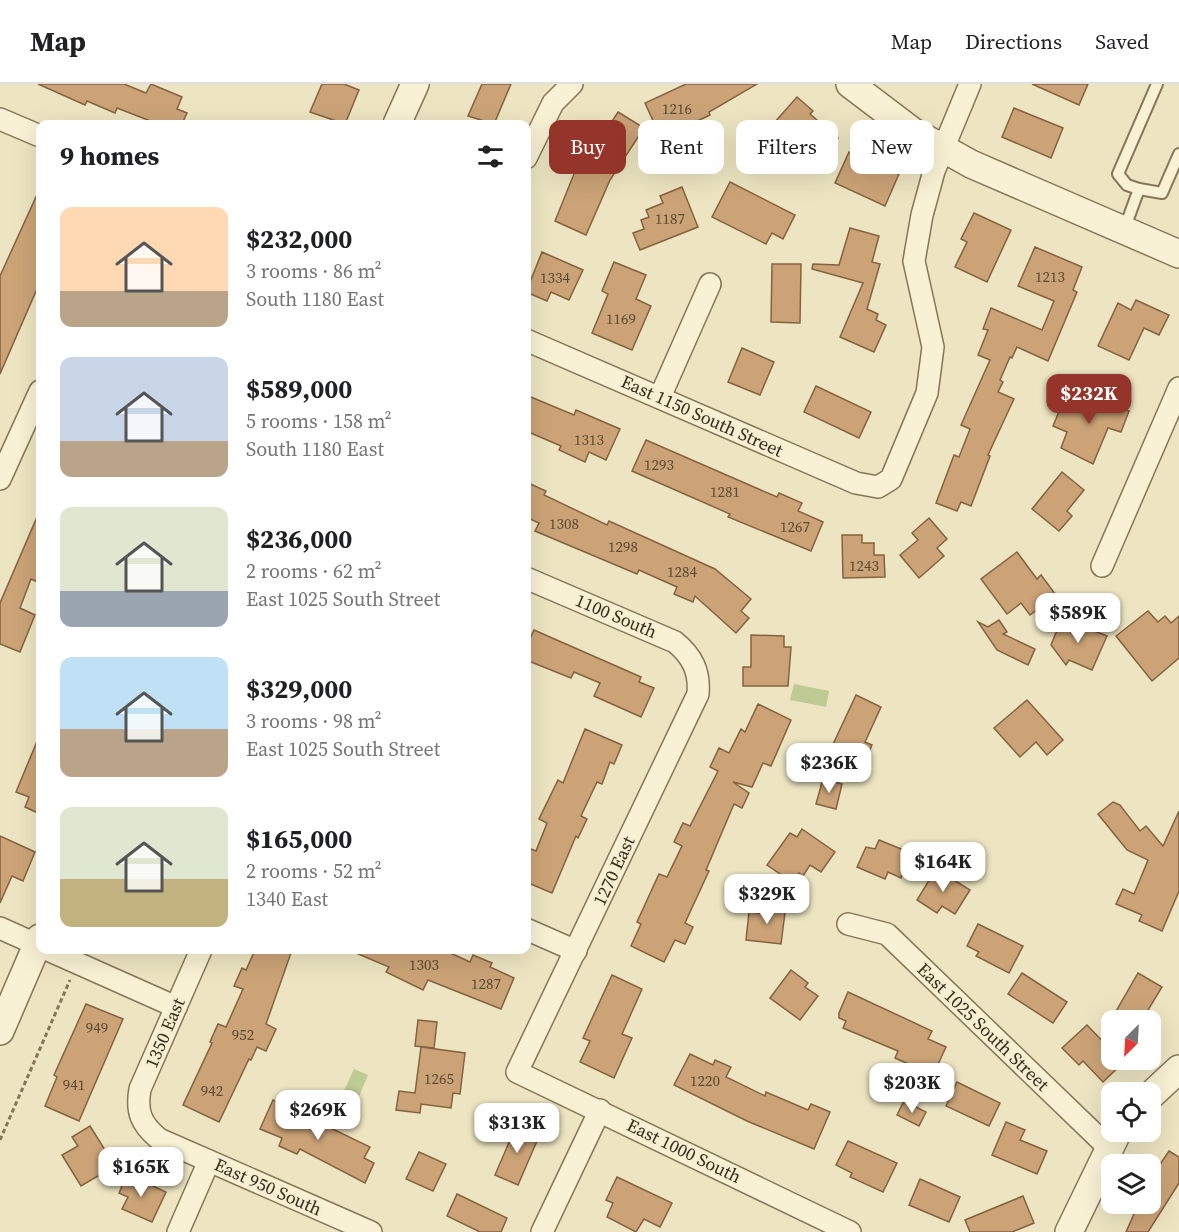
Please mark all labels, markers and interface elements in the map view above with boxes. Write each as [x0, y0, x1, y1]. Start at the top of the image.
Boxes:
text: Map [30, 22, 86, 60]
text: Map [891, 27, 932, 56]
text: Directions [965, 27, 1062, 56]
text: Saved [1095, 27, 1149, 56]
house number: 1216 [662, 98, 692, 119]
chip: Buy [549, 120, 626, 174]
chip: Rent [638, 120, 724, 174]
chip: Filters [736, 120, 838, 174]
chip: New [850, 120, 934, 174]
text: 9 homes [60, 138, 159, 174]
icon: filters [474, 140, 507, 173]
house number: 1187 [655, 208, 685, 229]
text: $232,000 [246, 221, 352, 257]
icon: home [108, 231, 180, 303]
text: 3 rooms · 86 m² [246, 257, 382, 285]
house number: 1213 [1035, 266, 1065, 287]
house number: 1334 [540, 267, 570, 288]
text: South 1180 East [246, 285, 384, 313]
house number: 1169 [606, 308, 636, 329]
street label: East 1150 South Street [617, 369, 787, 463]
text: $589,000 [246, 371, 352, 407]
pin: $232K [1047, 374, 1131, 425]
text: $232K [1060, 379, 1118, 407]
icon: home [108, 381, 180, 453]
text: 5 rooms · 158 m² [246, 407, 392, 435]
house number: 1313 [574, 429, 604, 450]
text: South 1180 East [246, 435, 384, 463]
house number: 1293 [644, 454, 674, 475]
house number: 1281 [710, 481, 740, 502]
house number: 1308 [549, 513, 579, 534]
house number: 1267 [780, 516, 810, 537]
text: $236,000 [246, 521, 352, 557]
icon: home [108, 531, 180, 603]
house number: 1298 [608, 536, 638, 557]
house number: 1243 [849, 555, 879, 576]
text: 2 rooms · 62 m² [246, 557, 382, 585]
house number: 1284 [667, 561, 697, 582]
text: East 1025 South Street [246, 585, 440, 613]
street label: 1100 South [572, 587, 661, 644]
pin: $589K [1036, 593, 1120, 644]
text: $589K [1049, 598, 1107, 626]
text: $329,000 [246, 671, 352, 707]
icon: home [108, 681, 180, 753]
text: 3 rooms · 98 m² [246, 707, 382, 735]
text: East 1025 South Street [246, 735, 440, 763]
pin: $236K [787, 743, 871, 794]
text: $236K [800, 748, 858, 776]
text: $165,000 [246, 821, 352, 857]
icon: home [108, 831, 180, 903]
street label: 1270 East [587, 832, 641, 910]
pin: $164K [901, 842, 985, 893]
text: $164K [914, 847, 972, 875]
text: 2 rooms · 52 m² [246, 857, 382, 885]
pin: $329K [725, 874, 809, 925]
text: $329K [738, 879, 796, 907]
text: 1340 East [246, 885, 328, 913]
house number: 1303 [409, 954, 439, 975]
street label: East 1025 South Street [912, 957, 1055, 1096]
house number: 1287 [471, 973, 501, 994]
street label: 1350 East [139, 994, 191, 1072]
north arrow [1101, 1010, 1161, 1070]
map controls [1101, 1010, 1161, 1214]
house number: 949 [86, 1017, 108, 1038]
house number: 952 [232, 1024, 254, 1045]
pin: $203K [870, 1063, 954, 1114]
house number: 1265 [424, 1068, 454, 1089]
text: $203K [883, 1068, 941, 1096]
house number: 1220 [690, 1070, 720, 1091]
house number: 941 [63, 1074, 85, 1095]
house number: 942 [201, 1080, 223, 1101]
button: locate [1101, 1082, 1161, 1142]
pin: $269K [276, 1090, 360, 1141]
text: $269K [289, 1095, 347, 1123]
pin: $313K [475, 1103, 559, 1154]
text: $313K [488, 1108, 546, 1136]
street label: East 1000 South [623, 1112, 746, 1189]
pin: $165K [99, 1147, 183, 1198]
text: $165K [112, 1152, 170, 1180]
street label: East 950 South [211, 1152, 326, 1221]
button: layers [1101, 1154, 1161, 1214]

